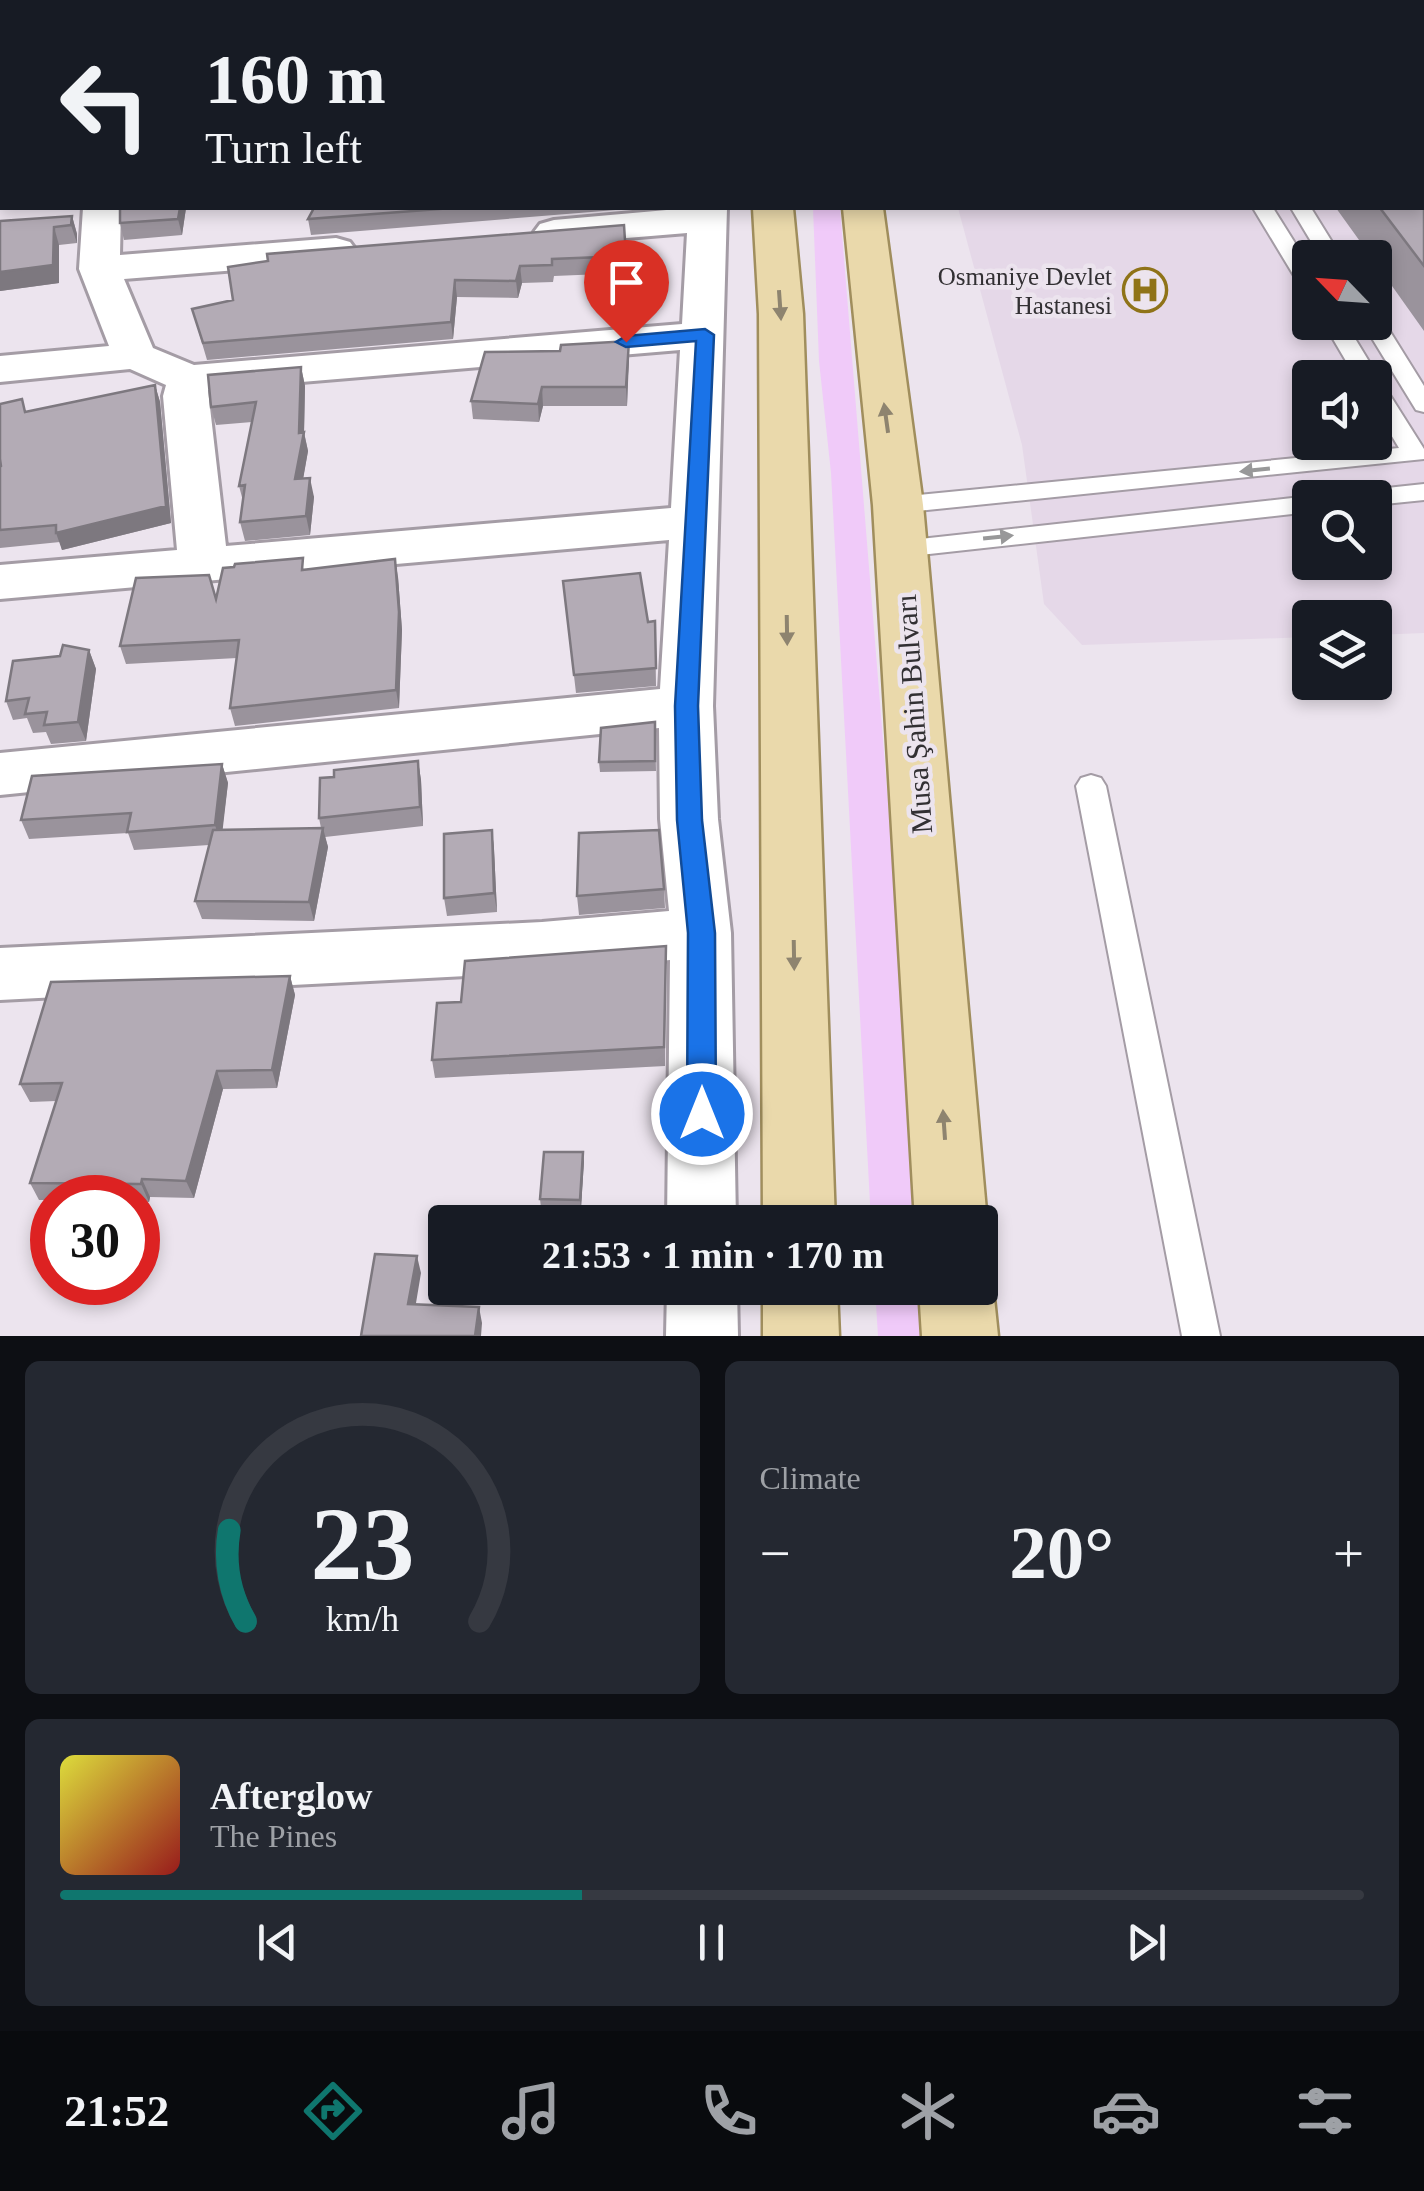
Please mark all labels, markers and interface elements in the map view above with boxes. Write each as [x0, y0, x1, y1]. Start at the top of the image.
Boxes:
icon: left [40, 40, 170, 170]
text: 160 m [205, 41, 386, 118]
text: Turn left [205, 123, 362, 173]
pin [584, 240, 669, 343]
north arrow [1292, 240, 1392, 340]
map controls [1292, 240, 1392, 700]
icon: arrive [599, 255, 654, 310]
place label: Osmaniye Devlet Hastanesi [938, 263, 1112, 319]
hospital icon: Osmaniye Devlet Hastanesi [1122, 267, 1168, 313]
one-way arrow [772, 289, 788, 321]
button: sound [1292, 360, 1392, 460]
one-way arrow [878, 401, 894, 433]
one-way arrow [1238, 462, 1270, 478]
button: search [1292, 480, 1392, 580]
one-way arrow [983, 529, 1015, 545]
street label: Musa Şahin Bulvarı [889, 593, 938, 835]
button: layers [1292, 600, 1392, 700]
one-way arrow [779, 614, 795, 646]
one-way arrow [786, 939, 802, 971]
position arrow [650, 1062, 754, 1166]
one-way arrow [936, 1109, 952, 1141]
speed limit sign: 30 [30, 1175, 160, 1305]
text: 21:53 · 1 min · 170 m [542, 1234, 884, 1276]
text: Climate [760, 1460, 861, 1496]
text: 23 [310, 1486, 414, 1601]
text: 20° [1009, 1511, 1114, 1594]
text: − [760, 1523, 791, 1584]
text: + [1333, 1523, 1364, 1584]
text: km/h [326, 1599, 399, 1639]
text: Afterglow [210, 1775, 372, 1817]
text: The Pines [210, 1818, 337, 1854]
icon: previous [250, 1915, 305, 1970]
icon: pause [684, 1915, 739, 1970]
icon: next [1119, 1915, 1174, 1970]
icon: directions [298, 2076, 368, 2146]
icon: music [496, 2076, 566, 2146]
icon: phone [694, 2076, 764, 2146]
icon: climate [893, 2076, 963, 2146]
icon: car [1091, 2076, 1161, 2146]
icon: filters [1290, 2076, 1360, 2146]
text: 21:52 [64, 2086, 169, 2136]

